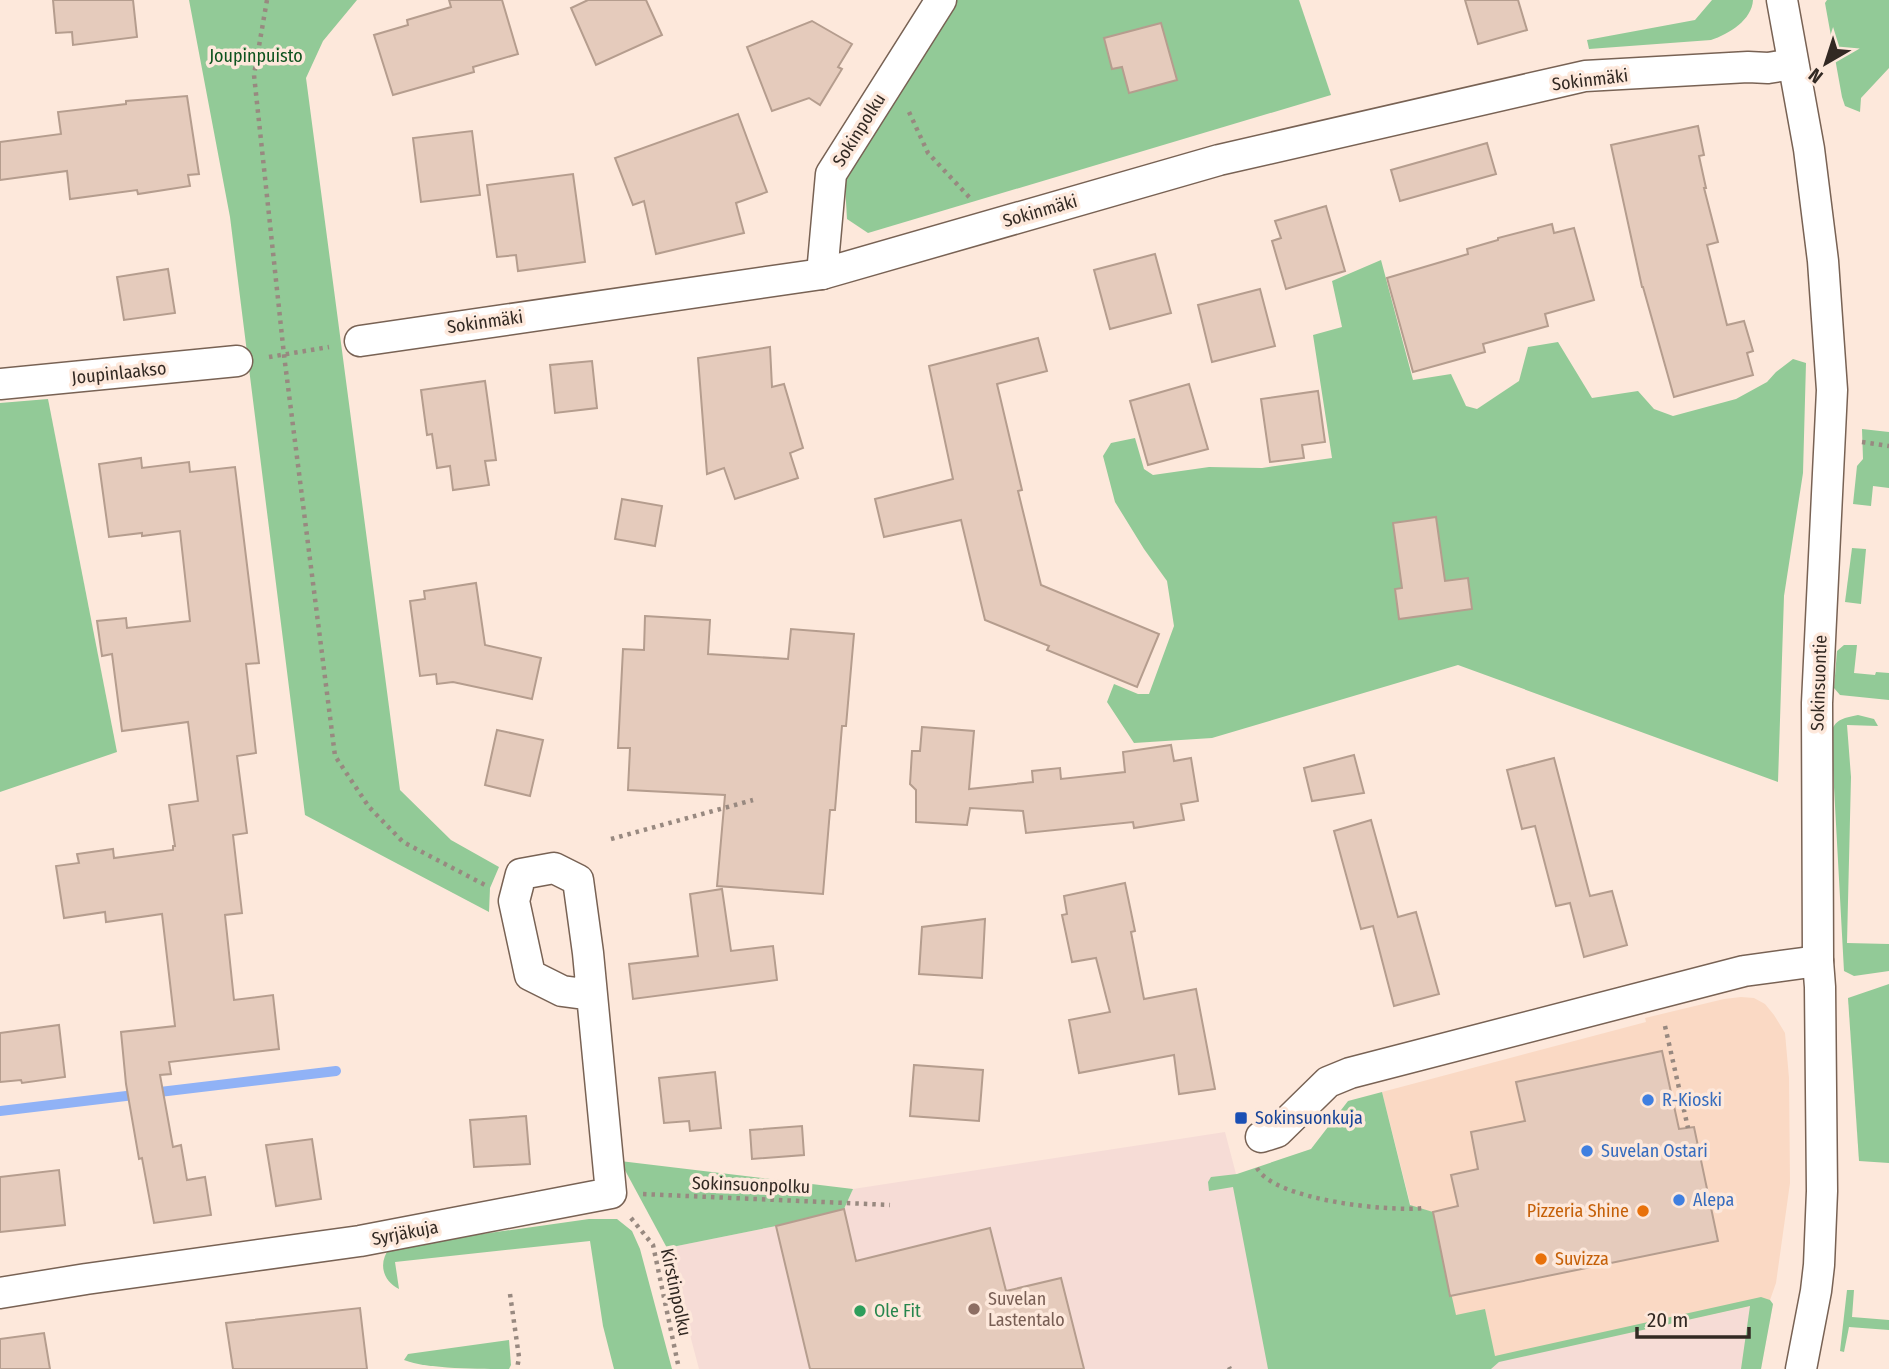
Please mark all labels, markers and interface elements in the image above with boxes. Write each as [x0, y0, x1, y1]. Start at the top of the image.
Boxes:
north arrow [1791, 28, 1861, 98]
park label: Joupinpuisto [209, 45, 303, 67]
text: N [1804, 63, 1827, 88]
street label: Sokinmäki [1551, 64, 1629, 96]
street label: Sokinpolku [828, 89, 890, 171]
street label: Sokinmäki [1000, 190, 1080, 232]
street label: Sokinmäki [446, 306, 524, 338]
street label: Joupinlaakso [71, 357, 167, 389]
street label: Sokinsuontie [1806, 634, 1832, 731]
place label: R-Kioski [1662, 1089, 1722, 1111]
marker: R-Kioski [1640, 1092, 1656, 1108]
place label: Sokinsuonkuja [1255, 1107, 1363, 1129]
marker: Sokinsuonkuja [1233, 1110, 1249, 1126]
place label: Suvelan Ostari [1601, 1140, 1708, 1162]
marker: Suvelan Ostari [1579, 1143, 1595, 1159]
street label: Sokinsuonpolku [691, 1172, 811, 1198]
place label: Alepa [1693, 1189, 1734, 1211]
marker: Alepa [1671, 1192, 1687, 1208]
place label: Pizzeria Shine [1527, 1200, 1629, 1222]
marker: Pizzeria Shine [1635, 1203, 1651, 1219]
street label: Syrjäkuja [370, 1216, 440, 1250]
street label: Kirstinpolku [656, 1246, 696, 1338]
place label: Suvizza [1555, 1248, 1609, 1270]
marker: Suvizza [1533, 1251, 1549, 1267]
place label: Suvelan Lastentalo [988, 1288, 1065, 1331]
scale bar [1637, 1296, 1749, 1340]
place label: Ole Fit [874, 1300, 921, 1322]
marker: Suvelan Lastentalo [966, 1301, 982, 1317]
marker: Ole Fit [852, 1303, 868, 1319]
text: 20 m [1647, 1307, 1688, 1333]

